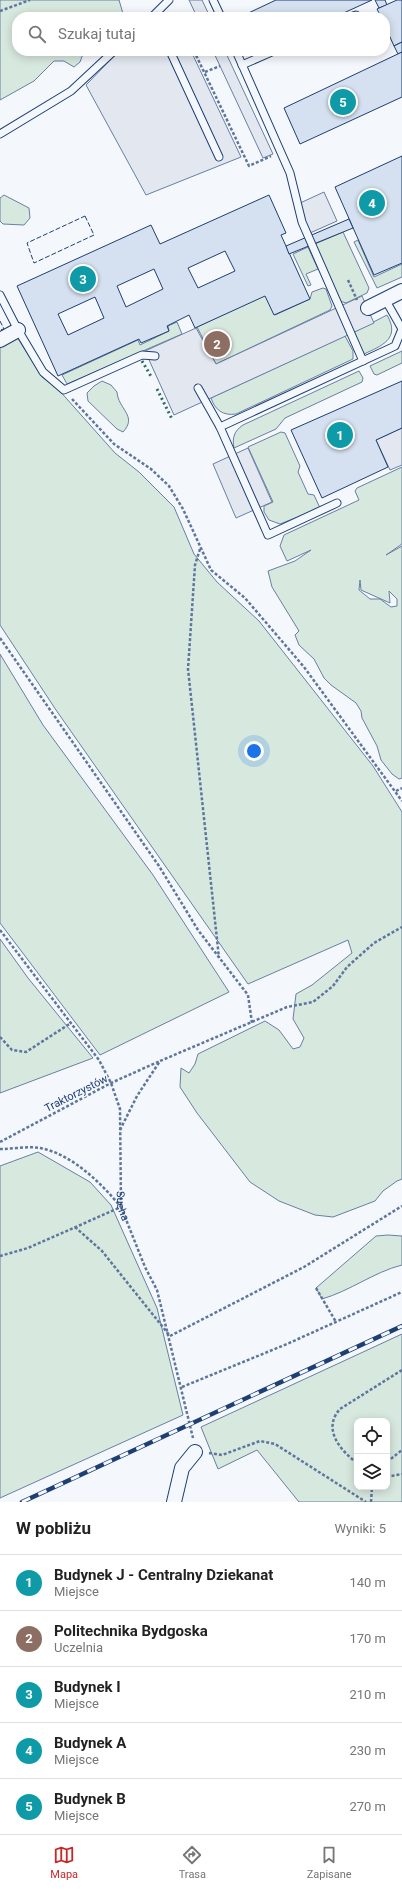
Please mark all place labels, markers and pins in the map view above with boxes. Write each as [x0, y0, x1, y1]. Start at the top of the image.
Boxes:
pin: 5 [330, 87, 356, 117]
pin: 4 [359, 188, 385, 218]
pin: 3 [70, 264, 96, 294]
pin: 2 [204, 329, 230, 359]
pin: 1 [327, 420, 353, 450]

